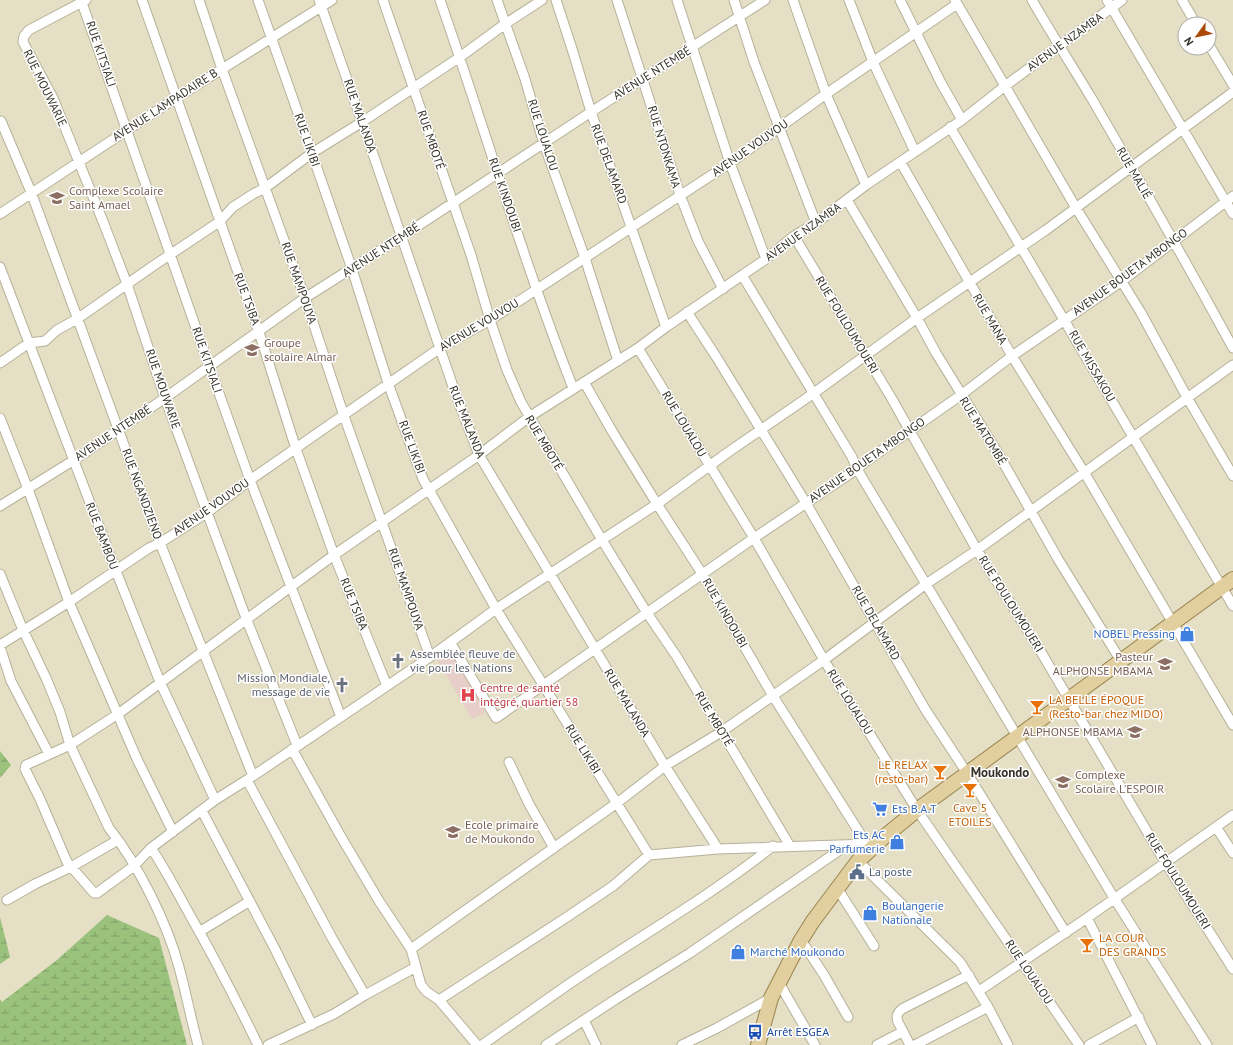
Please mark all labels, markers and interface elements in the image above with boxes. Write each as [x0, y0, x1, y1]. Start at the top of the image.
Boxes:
street label: AVENUE NZAMBA [1024, 9, 1106, 74]
north arrow [1177, 16, 1217, 56]
street label: RUE KITSIALI [83, 19, 120, 89]
text: N [1181, 35, 1196, 48]
street label: AVENUE NTEMBÉ [610, 43, 694, 103]
street label: RUE MOUWARIE [20, 47, 71, 129]
street label: AVENUE LAMPADAIRE B [109, 65, 220, 144]
street label: RUE MALANDA [341, 77, 380, 155]
street label: RUE LOUALOU [525, 97, 562, 173]
street label: RUE NTONKAMA [645, 104, 684, 190]
street label: RUE MBOTÉ [414, 108, 449, 172]
street label: RUE LIKIBI [291, 111, 324, 169]
street label: AVENUE VOUVOU [709, 116, 791, 180]
street label: RUE DELAMARD [588, 122, 631, 206]
street label: RUE MALIÉ [1114, 144, 1155, 201]
street label: RUE KINDOUBI [486, 156, 525, 234]
place label: Complexe Scolaire Saint Amael [69, 183, 163, 212]
school or university icon: Complexe Scolaire Saint Amael [48, 189, 66, 207]
street label: AVENUE NZAMBA [762, 199, 844, 264]
street label: AVENUE NTEMBÉ [339, 219, 422, 280]
street label: AVENUE BOUETA MBONGO [1069, 225, 1190, 318]
street label: RUE MAMPOUYA [278, 240, 321, 326]
street label: RUE TSIBA [231, 271, 264, 327]
street label: RUE FOULOUMOUERI [812, 273, 882, 376]
street label: RUE MANA [970, 291, 1011, 347]
street label: AVENUE VOUVOU [436, 295, 521, 354]
street label: RUE KITSIALI [189, 325, 226, 395]
street label: RUE MISSAKOU [1066, 327, 1119, 404]
place label: Groupe scolaire Almar [264, 335, 337, 364]
school or university icon: Groupe scolaire Almar [243, 341, 261, 359]
street label: RUE MOUWARIE [143, 347, 184, 431]
street label: RUE MALANDA [446, 383, 489, 460]
street label: RUE LOUALOU [659, 388, 710, 460]
street label: RUE MATOMBÉ [957, 394, 1010, 468]
street label: AVENUE NTEMBÉ [71, 401, 154, 464]
street label: RUE MBOTÉ [522, 412, 567, 473]
street label: AVENUE BOUETA MBONGO [806, 414, 928, 506]
street label: RUE LIKIBI [396, 418, 429, 476]
street label: RUE NGANDZIENO [119, 446, 166, 541]
street label: AVENUE VOUVOU [170, 475, 252, 539]
street label: RUE BAMBOU [83, 500, 122, 572]
street label: RUE MAMPOUYA [385, 546, 428, 632]
street label: RUE FOULOUMOUERI [976, 553, 1047, 655]
street label: RUE KINDOUBI [699, 575, 751, 650]
street label: RUE TSIBA [337, 576, 372, 632]
street label: RUE DELAMARD [849, 583, 904, 663]
shop icon: NOBEL Pressing [1178, 625, 1196, 643]
place label: NOBEL Pressing [1094, 626, 1175, 641]
place label: Assemblée fleuve de vie pour les Nations [410, 646, 515, 675]
place label: Pasteur ALPHONSE MBAMA [1053, 649, 1153, 678]
church icon: Assemblée fleuve de vie pour les Nations [389, 652, 407, 670]
school or university icon: Pasteur ALPHONSE MBAMA [1156, 655, 1174, 673]
street label: RUE MALANDA [601, 666, 654, 740]
street label: RUE LOUALOU [824, 666, 877, 737]
place label: Mission Mondiale, message de vie [237, 670, 330, 699]
church icon: Mission Mondiale, message de vie [333, 676, 351, 694]
place label: Centre de santé intégré, quartier 58 [480, 680, 578, 709]
hospital icon: Centre de santé intégré, quartier 58 [459, 686, 477, 704]
street label: RUE MBOTÉ [692, 688, 737, 749]
place label: LA BELLE ÉPOQUE (Resto-bar chez MIDO) [1049, 692, 1163, 721]
bar icon: LA BELLE ÉPOQUE (Resto-bar chez MIDO) [1028, 698, 1046, 716]
street label: RUE LIKIBI [562, 721, 605, 776]
school or university icon: ALPHONSE MBAMA [1126, 723, 1144, 741]
place label: ALPHONSE MBAMA [1023, 724, 1123, 739]
place label: LE RELAX (resto-bar) [875, 757, 929, 786]
bar icon: LE RELAX (resto-bar) [931, 763, 949, 781]
district label: Moukondo [971, 764, 1029, 781]
place label: Complexe Scolaire L'ESPOIR [1075, 767, 1164, 796]
school or university icon: Complexe Scolaire L'ESPOIR [1054, 773, 1072, 791]
bar icon: Cave 5 ETOILES [961, 781, 979, 799]
supermarket icon: Ets B.A.T [871, 800, 889, 818]
place label: Cave 5 ETOILES [948, 800, 992, 829]
place label: Ets B.A.T [892, 801, 937, 816]
place label: Ecole primaire de Moukondo [465, 817, 539, 846]
school or university icon: Ecole primaire de Moukondo [444, 823, 462, 841]
place label: Ets AC Parfumerie [829, 827, 885, 856]
street label: RUE FOULOUMOUERI [1143, 830, 1214, 932]
shop icon: Ets AC Parfumerie [888, 833, 906, 851]
public building icon: La poste [848, 863, 866, 881]
place label: La poste [869, 864, 912, 879]
place label: Boulangerie Nationale [882, 898, 944, 927]
shop icon: Boulangerie Nationale [861, 904, 879, 922]
place label: LA COUR DES GRANDS [1099, 930, 1166, 959]
bar icon: LA COUR DES GRANDS [1078, 936, 1096, 954]
street label: RUE LOUALOU [1002, 937, 1056, 1007]
shop icon: Marché Moukondo [729, 943, 747, 961]
place label: Marché Moukondo [750, 944, 845, 959]
bus stop icon: Arrêt ESGEA [746, 1023, 764, 1041]
place label: Arrêt ESGEA [767, 1024, 829, 1039]

